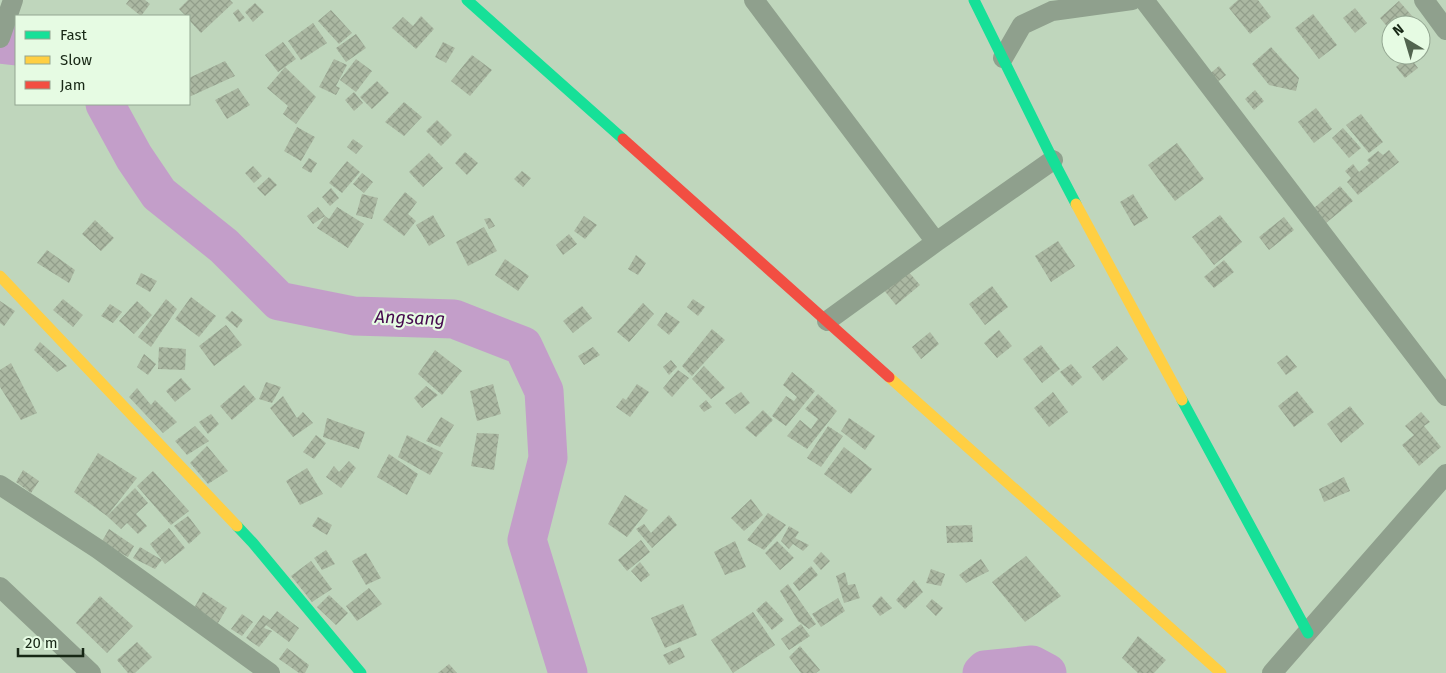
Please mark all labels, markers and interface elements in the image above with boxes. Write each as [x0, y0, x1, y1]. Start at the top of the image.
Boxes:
legend [15, 15, 190, 105]
north arrow [1381, 15, 1431, 65]
text: N [1389, 21, 1407, 40]
text: Fast [60, 26, 87, 44]
text: Slow [60, 51, 92, 69]
text: Jam [60, 76, 86, 94]
water label: Angsang [373, 306, 446, 330]
scale bar [18, 626, 82, 658]
text: 20 m [25, 634, 58, 652]

